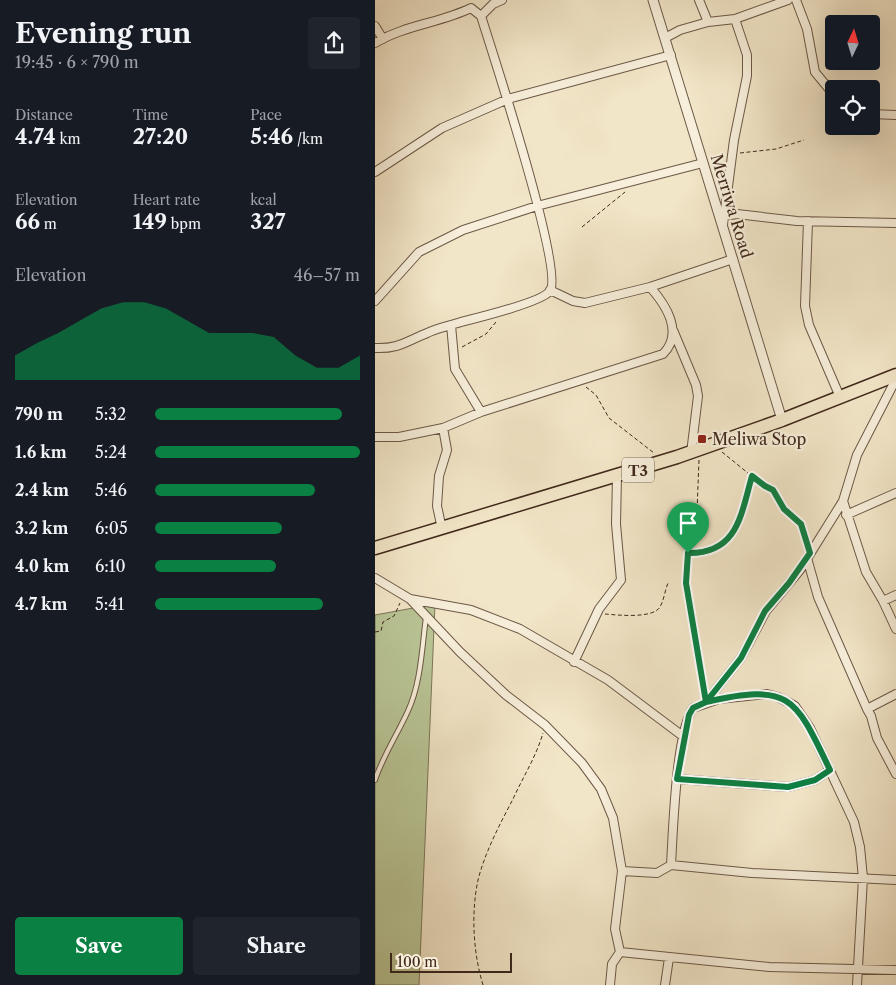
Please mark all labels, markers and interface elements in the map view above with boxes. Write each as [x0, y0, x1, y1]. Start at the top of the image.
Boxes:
north arrow [825, 15, 880, 70]
map controls [825, 15, 880, 135]
text: Evening run [15, 16, 191, 50]
button: share [308, 17, 360, 69]
text: 19:45 · 6 × 790 m [15, 52, 139, 72]
button: locate [825, 80, 880, 135]
text: Distance [15, 106, 73, 124]
text: Time [133, 106, 168, 124]
text: Pace [250, 106, 282, 124]
text: 4.74 [15, 124, 56, 149]
text: 27:20 [133, 124, 188, 149]
text: 5:46 [250, 124, 293, 149]
text: km [56, 130, 81, 148]
text: /km [293, 130, 323, 148]
street label: Merriwa Road [707, 152, 757, 261]
text: Elevation [15, 191, 78, 209]
text: Heart rate [133, 191, 200, 209]
text: kcal [250, 191, 277, 209]
text: 66 [15, 209, 40, 234]
text: 149 [133, 209, 167, 234]
text: 327 [250, 209, 286, 234]
text: m [40, 215, 57, 233]
text: bpm [167, 215, 201, 233]
text: Elevation [15, 265, 86, 285]
text: 46–57 m [294, 265, 360, 285]
text: 790 m [15, 404, 63, 424]
text: 5:32 [95, 404, 126, 424]
place label: Meliwa Stop [712, 429, 807, 449]
marker: Meliwa Stop [696, 433, 708, 445]
text: 1.6 km [15, 442, 67, 462]
text: 5:24 [95, 442, 127, 462]
road number: T3 [622, 458, 654, 482]
text: 2.4 km [15, 480, 69, 500]
text: 5:46 [95, 480, 127, 500]
pin [667, 502, 709, 553]
icon: arrive [674, 509, 702, 537]
text: 3.2 km [15, 518, 68, 538]
text: 6:05 [95, 518, 128, 538]
text: 4.0 km [15, 556, 69, 576]
text: 6:10 [95, 556, 126, 576]
text: 4.7 km [15, 594, 68, 614]
text: 5:41 [95, 594, 124, 614]
button: Save [15, 917, 183, 975]
button: Share [193, 917, 360, 975]
scale bar [390, 950, 513, 973]
text: 100 m [397, 953, 437, 971]

